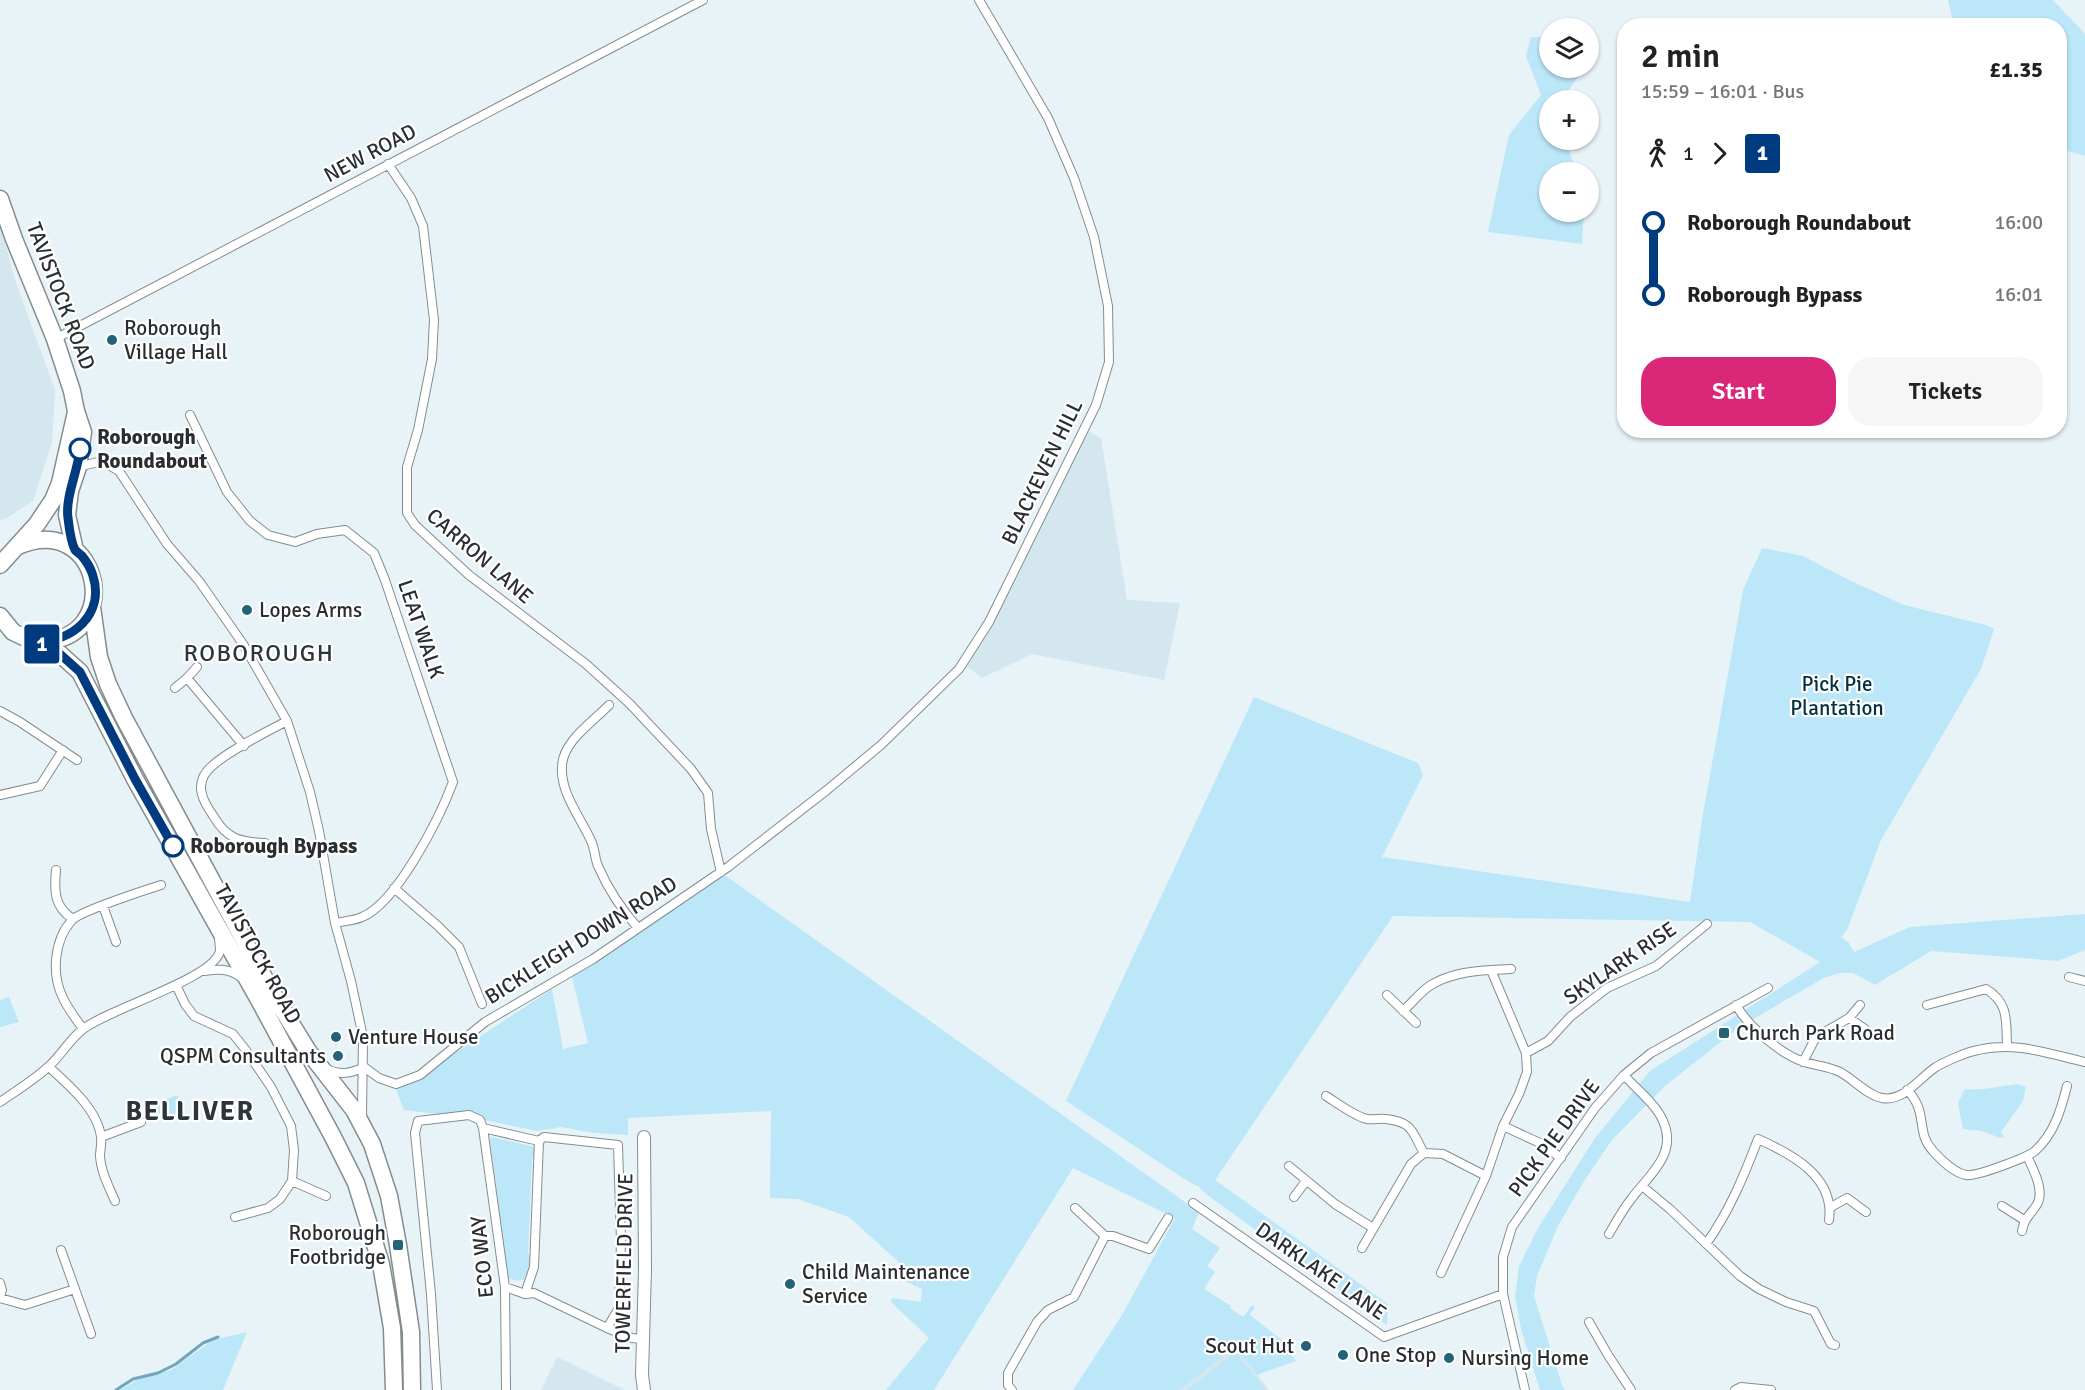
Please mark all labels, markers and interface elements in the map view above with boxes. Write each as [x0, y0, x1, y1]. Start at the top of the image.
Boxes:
map controls [1539, 18, 1599, 222]
button: layers [1539, 18, 1599, 78]
text: 2 min [1641, 36, 1720, 77]
text: £1.35 [1989, 56, 2043, 83]
text: 15:59 – 16:01 · Bus [1641, 79, 1804, 104]
button: + [1539, 90, 1599, 150]
street label: NEW ROAD [319, 118, 421, 188]
icon: walk [1641, 137, 1674, 170]
icon: forward [1703, 137, 1736, 170]
text: 1 [1757, 140, 1768, 166]
text: 1 [1683, 141, 1694, 166]
button: − [1539, 162, 1599, 222]
text: Roborough Roundabout [1687, 209, 1911, 236]
text: 16:00 [1994, 210, 2043, 235]
street label: TAVISTOCK ROAD [21, 219, 101, 373]
text: Roborough Bypass [1687, 281, 1862, 308]
text: 16:01 [1994, 282, 2043, 307]
place label: Roborough Village Hall [124, 315, 228, 365]
marker: Roborough Village Hall [105, 333, 119, 347]
button: Start [1641, 357, 1836, 426]
button: Tickets [1848, 357, 2043, 426]
street label: BLACKEVEN HILL [996, 395, 1088, 549]
place label: Roborough Roundabout [97, 424, 207, 474]
marker: Roborough Roundabout [69, 438, 91, 460]
street label: CARRON LANE [421, 503, 539, 609]
street label: LEAT WALK [392, 576, 450, 682]
place label: Lopes Arms [259, 597, 362, 623]
marker: Lopes Arms [240, 603, 254, 617]
line badge: 1 [22, 624, 62, 664]
text: 1 [36, 631, 48, 657]
district label: ROBOROUGH [184, 638, 334, 668]
park label: Pick Pie Plantation [1790, 671, 1884, 721]
place label: Roborough Bypass [190, 833, 357, 859]
marker: Roborough Bypass [162, 835, 184, 857]
street label: BICKLEIGH DOWN ROAD [480, 870, 682, 1010]
street label: TAVISTOCK ROAD [209, 880, 307, 1028]
street label: SKYLARK RISE [1559, 916, 1681, 1010]
place label: Church Park Road [1736, 1020, 1895, 1046]
place label: Venture House [348, 1024, 479, 1050]
marker: Church Park Road [1717, 1026, 1731, 1040]
marker: Venture House [329, 1030, 343, 1044]
place label: QSPM Consultants [160, 1043, 326, 1069]
marker: QSPM Consultants [331, 1049, 345, 1063]
street label: PICK PIE DRIVE [1503, 1074, 1605, 1202]
district label: BELLIVER [125, 1095, 255, 1128]
street label: TOWERFIELD DRIVE [609, 1173, 639, 1353]
street label: ECO WAY [465, 1214, 499, 1299]
street label: DARKLAKE LANE [1251, 1216, 1391, 1326]
place label: Roborough Footbridge [288, 1220, 386, 1270]
marker: Roborough Footbridge [391, 1238, 405, 1252]
place label: Child Maintenance Service [802, 1259, 970, 1309]
marker: Child Maintenance Service [783, 1277, 797, 1291]
place label: Scout Hut [1205, 1333, 1294, 1359]
marker: Scout Hut [1299, 1339, 1313, 1353]
place label: One Stop [1355, 1342, 1436, 1368]
place label: Nursing Home [1461, 1345, 1589, 1371]
marker: One Stop [1336, 1348, 1350, 1362]
marker: Nursing Home [1442, 1351, 1456, 1365]

